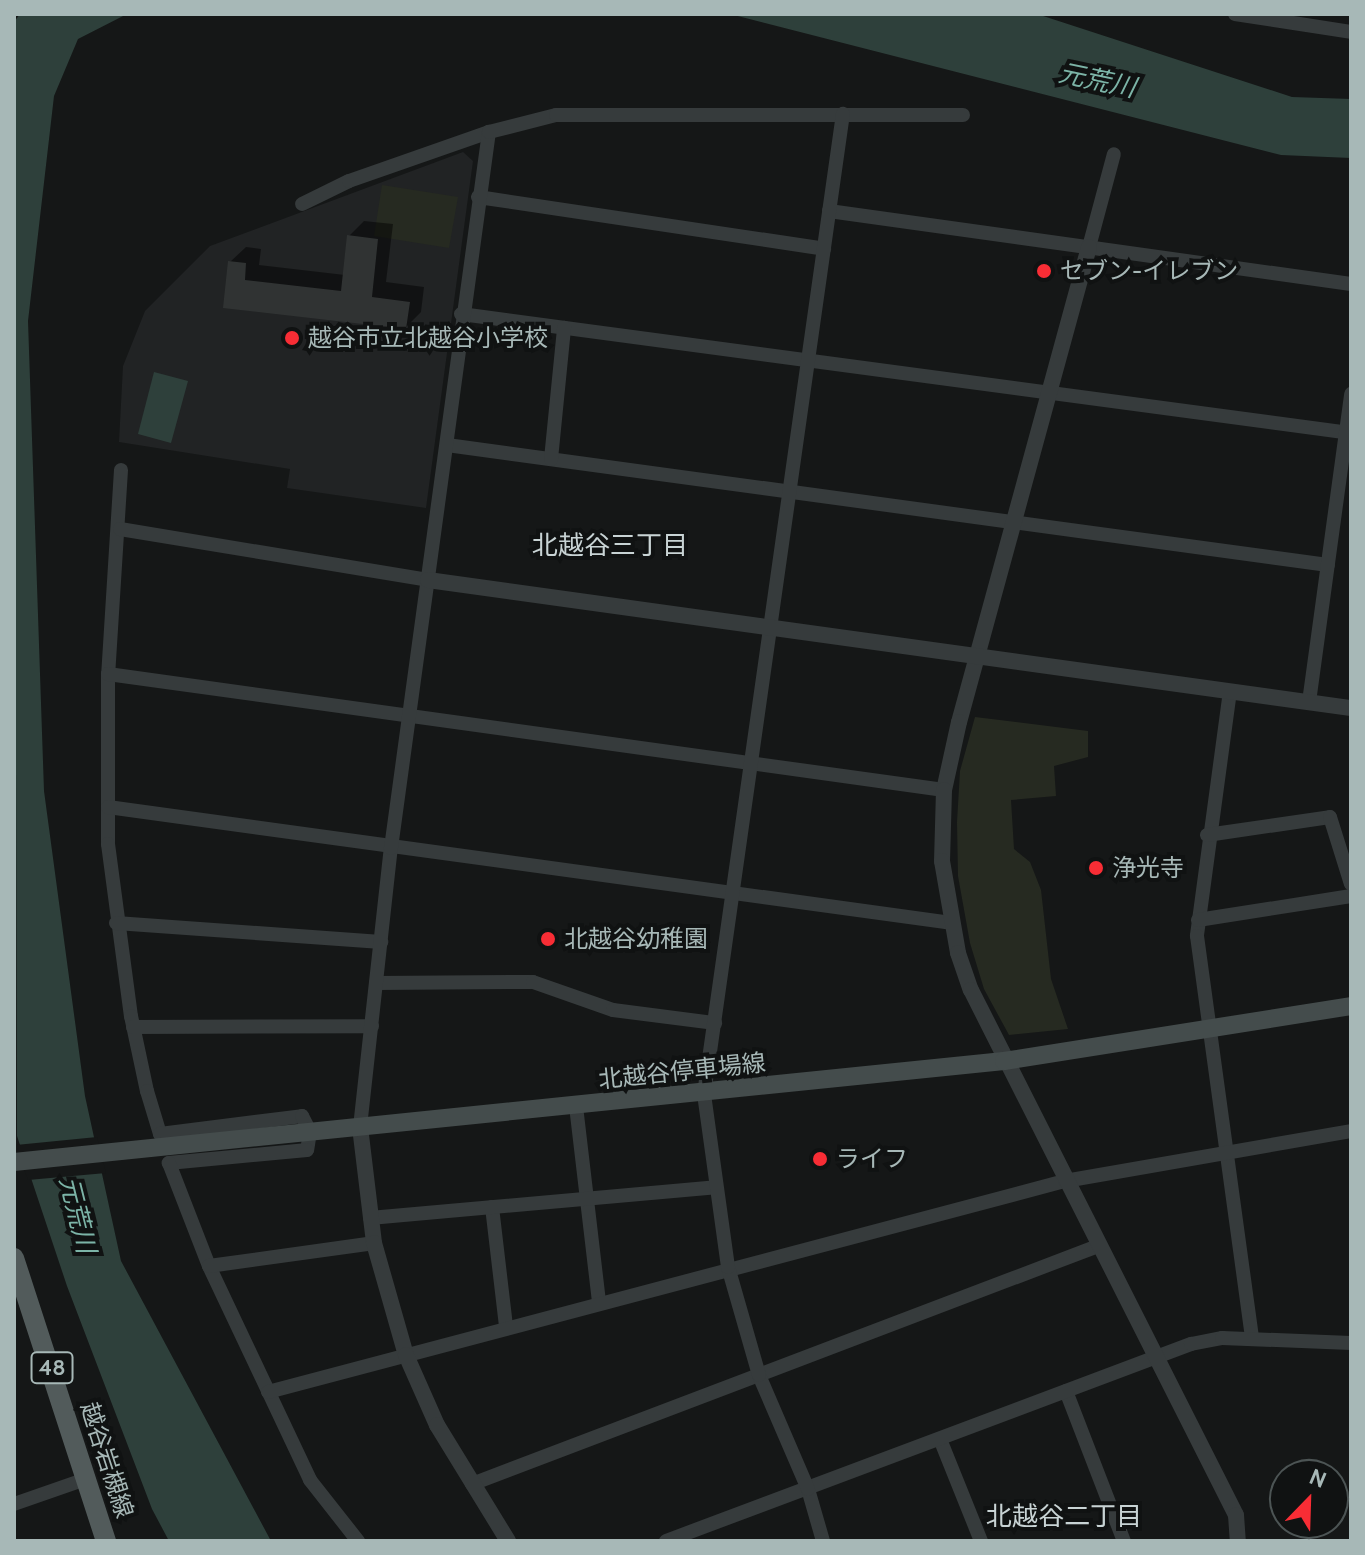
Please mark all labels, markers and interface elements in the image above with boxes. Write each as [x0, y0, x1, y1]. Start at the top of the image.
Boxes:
water label: 元荒川 [1056, 58, 1138, 104]
place label: セブン-イレブン [1060, 257, 1238, 285]
marker: セブン-イレブン [1035, 262, 1053, 280]
place label: 越谷市立北越谷小学校 [308, 324, 548, 352]
marker: 越谷市立北越谷小学校 [283, 329, 301, 347]
district label: 北越谷三丁目 [532, 530, 688, 562]
place label: 浄光寺 [1112, 854, 1184, 882]
marker: 浄光寺 [1087, 859, 1105, 877]
place label: 北越谷幼稚園 [564, 925, 708, 953]
marker: 北越谷幼稚園 [539, 930, 557, 948]
street label: 北越谷停車場線 [597, 1048, 767, 1094]
place label: ライフ [836, 1145, 908, 1173]
marker: ライフ [811, 1150, 829, 1168]
water label: 元荒川 [52, 1173, 102, 1257]
road number: 48 [30, 1350, 74, 1386]
street label: 越谷岩槻線 [75, 1398, 139, 1522]
north arrow [1269, 1459, 1349, 1539]
text: N [1305, 1463, 1330, 1494]
district label: 北越谷二丁目 [986, 1501, 1142, 1533]

